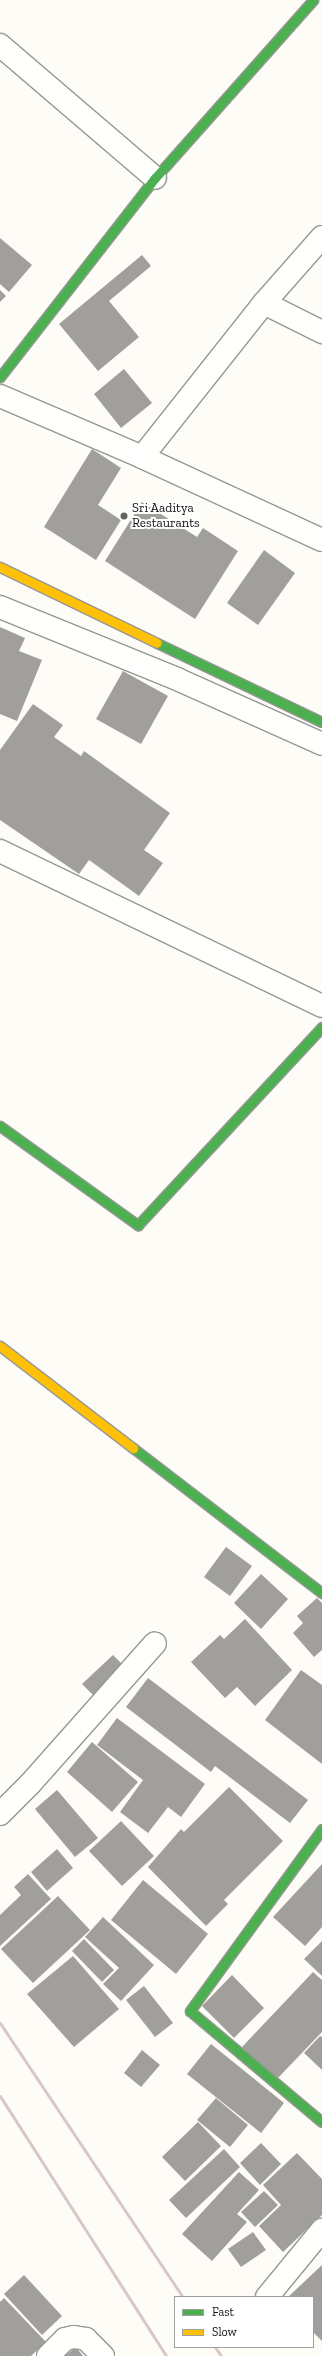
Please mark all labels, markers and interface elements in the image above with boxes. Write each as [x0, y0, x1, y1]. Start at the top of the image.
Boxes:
place label: Sri Aaditya Restaurants [132, 501, 200, 532]
marker: Sri Aaditya Restaurants [119, 511, 129, 521]
legend [174, 2296, 314, 2348]
text: Fast [212, 2305, 234, 2319]
text: Slow [212, 2325, 237, 2339]

